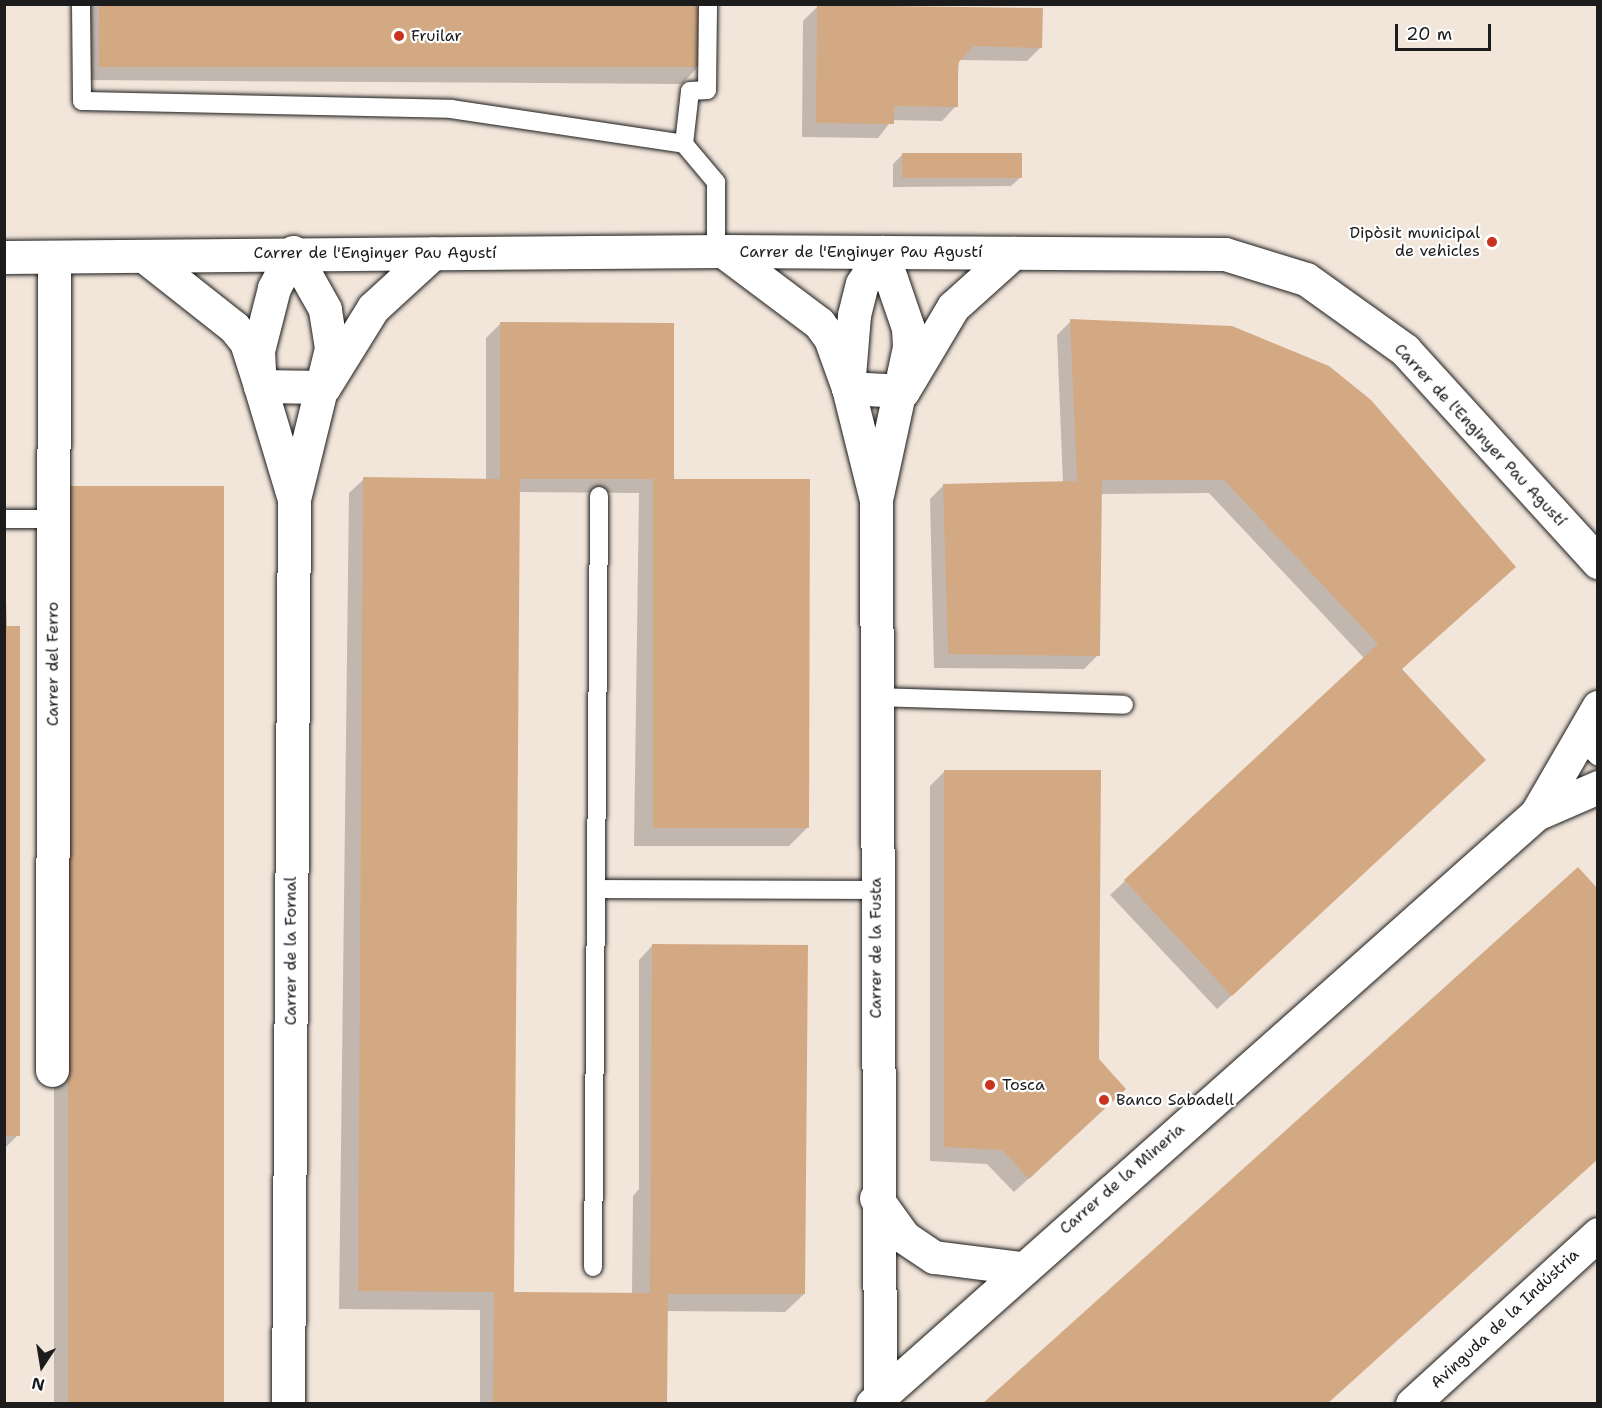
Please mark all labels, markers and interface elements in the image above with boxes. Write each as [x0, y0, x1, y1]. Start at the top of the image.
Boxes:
scale bar [1398, 12, 1494, 50]
text: 20 m [1406, 22, 1452, 46]
place label: Fruilar [411, 26, 462, 46]
marker: Fruilar [392, 29, 406, 43]
place label: Dipòsit municipal de vehicles [1349, 223, 1480, 261]
marker: Dipòsit municipal de vehicles [1485, 235, 1499, 249]
street label: Carrer de l'Enginyer Pau Agustí [740, 242, 982, 262]
street label: Carrer de l'Enginyer Pau Agustí [254, 243, 496, 263]
street label: Carrer de l'Enginyer Pau Agustí [1390, 340, 1570, 530]
street label: Carrer del Ferro [43, 602, 63, 726]
street label: Carrer de la Fornal [281, 877, 301, 1025]
street label: Carrer de la Fusta [866, 877, 886, 1019]
place label: Tosca [1002, 1075, 1045, 1095]
marker: Tosca [983, 1078, 997, 1092]
place label: Banco Sabadell [1116, 1090, 1234, 1110]
marker: Banco Sabadell [1097, 1093, 1111, 1107]
street label: Carrer de la Mineria [1056, 1120, 1188, 1238]
street label: Avinguda de la Indústria [1427, 1245, 1583, 1393]
north arrow [12, 1336, 72, 1396]
text: N [30, 1373, 47, 1396]

